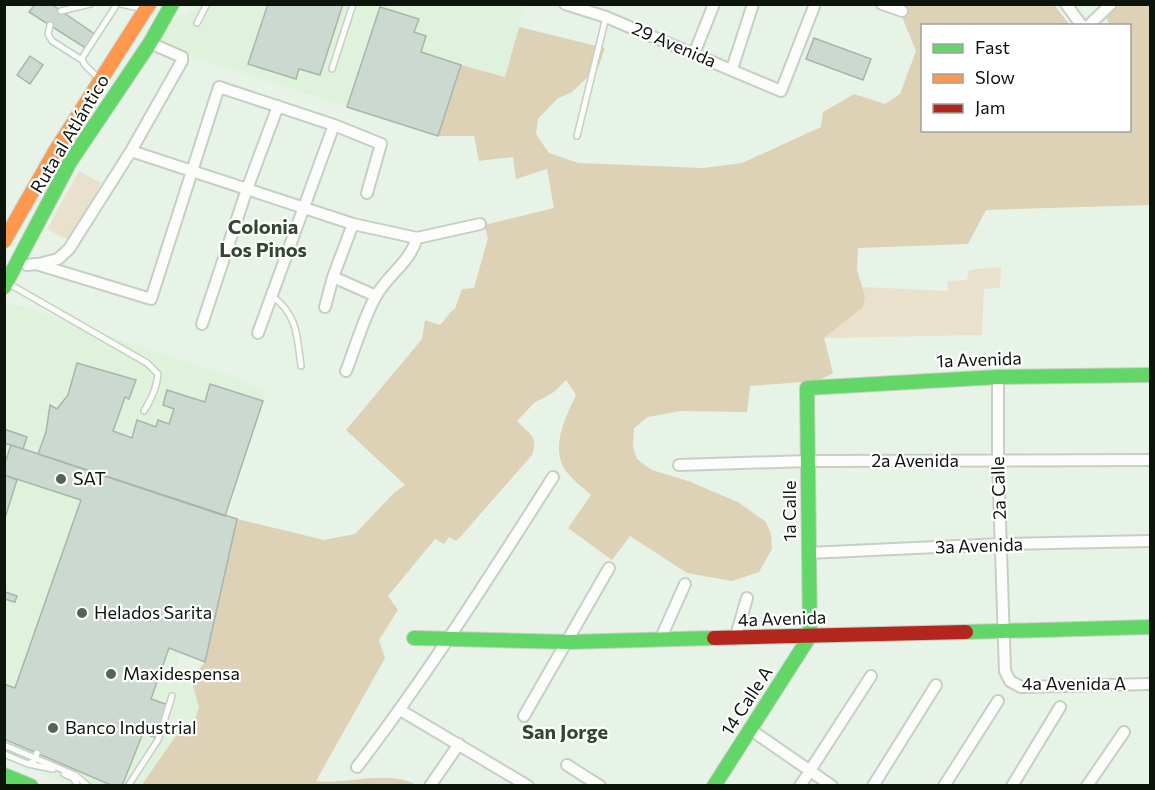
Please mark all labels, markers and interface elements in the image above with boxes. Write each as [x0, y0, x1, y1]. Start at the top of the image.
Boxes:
street label: 29 Avenida [629, 17, 720, 72]
legend [921, 24, 1131, 132]
text: Fast [975, 36, 1010, 58]
text: Slow [975, 66, 1015, 88]
street label: Ruta al Atlántico [25, 70, 113, 197]
text: Jam [975, 96, 1005, 118]
district label: Colonia Los Pinos [219, 214, 307, 261]
street label: 1a Avenida [936, 347, 1022, 371]
street label: 2a Avenida [871, 449, 959, 471]
street label: 2a Calle [986, 456, 1010, 520]
place label: SAT [73, 467, 106, 489]
marker: SAT [54, 472, 68, 486]
street label: 1a Calle [778, 481, 800, 541]
street label: 3a Avenida [935, 532, 1023, 558]
place label: Helados Sarita [94, 601, 212, 623]
street label: 4a Avenida [737, 605, 827, 631]
marker: Helados Sarita [75, 606, 89, 620]
place label: Maxidespensa [123, 662, 240, 684]
street label: 14 Calle A [716, 662, 777, 739]
marker: Maxidespensa [104, 667, 118, 681]
street label: 4a Avenida A [1022, 672, 1126, 694]
place label: Banco Industrial [65, 716, 197, 738]
district label: San Jorge [522, 719, 608, 743]
marker: Banco Industrial [46, 721, 60, 735]

